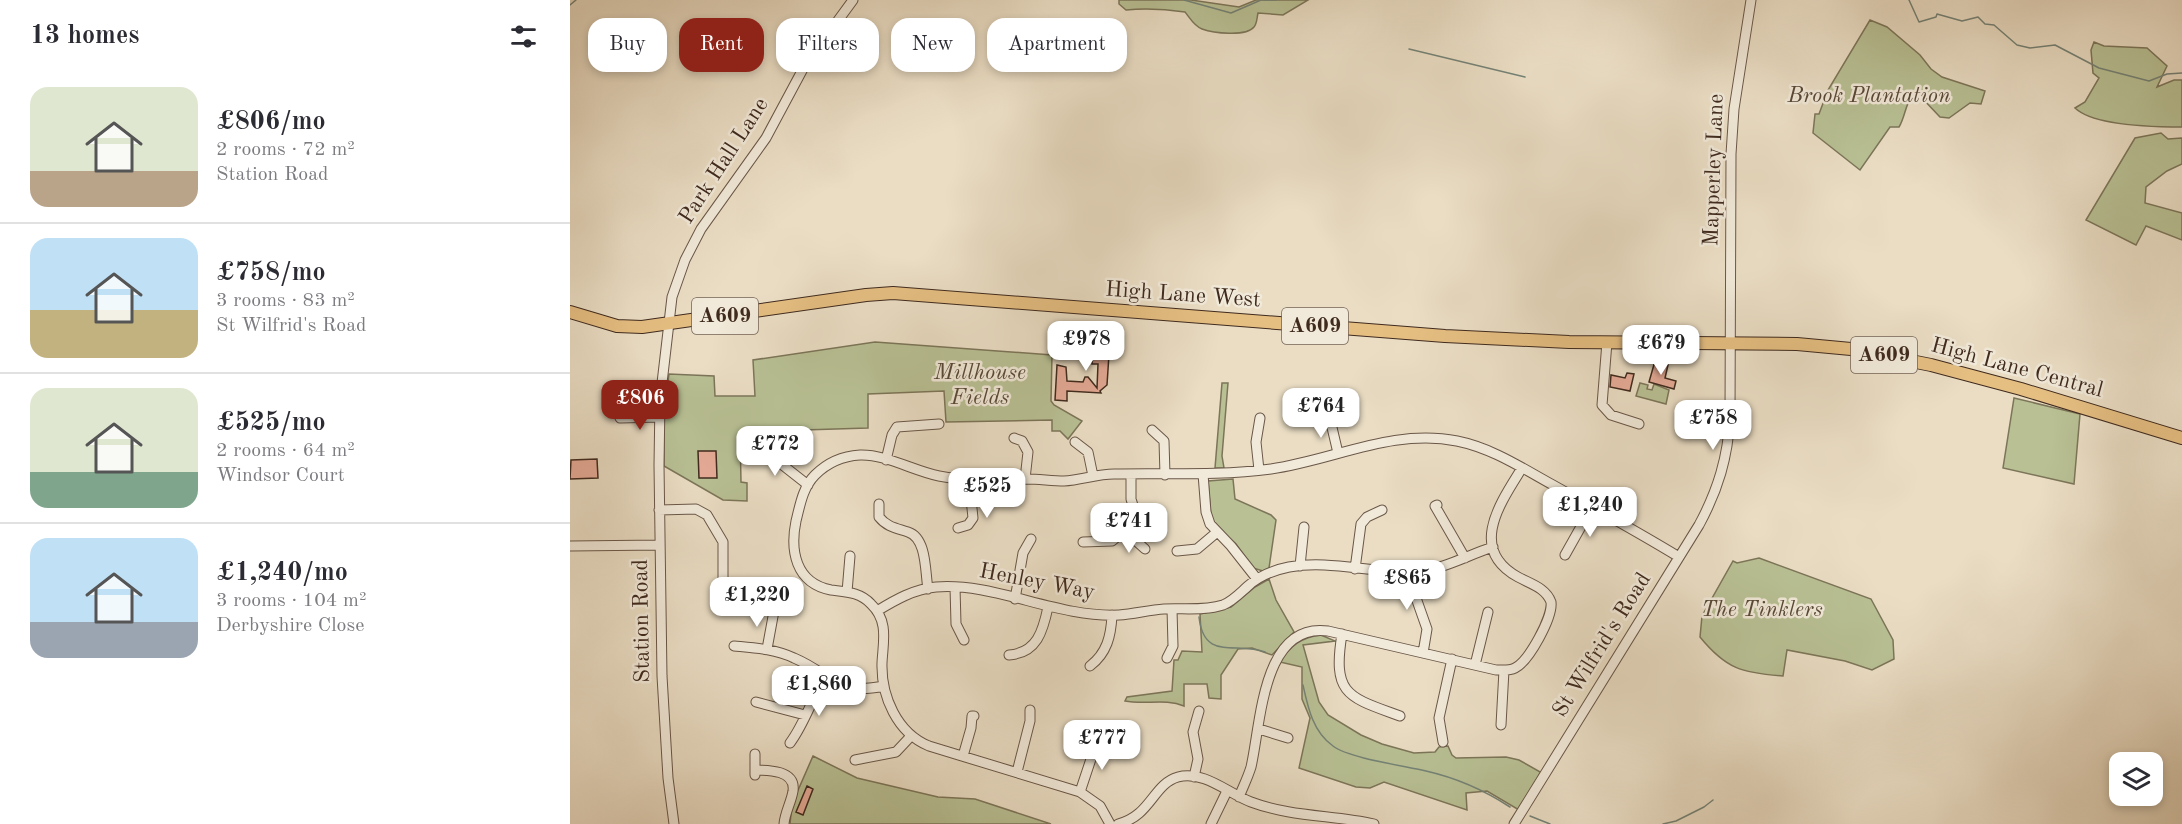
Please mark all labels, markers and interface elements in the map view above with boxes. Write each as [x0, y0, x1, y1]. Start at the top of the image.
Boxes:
chip: Buy [588, 18, 667, 72]
chip: Rent [679, 18, 764, 72]
chip: Filters [776, 18, 879, 72]
chip: New [891, 18, 975, 72]
chip: Apartment [987, 18, 1127, 72]
icon: filters [507, 20, 540, 53]
text: 13 homes [30, 23, 139, 49]
park label: Brook Plantation [1786, 85, 1951, 107]
street label: Mapperley Lane [1700, 93, 1728, 247]
street label: Park Hall Lane [675, 94, 773, 228]
text: £806/mo [216, 109, 326, 135]
icon: home [78, 111, 150, 183]
text: 2 rooms · 72 m² [216, 140, 355, 160]
text: Station Road [216, 165, 329, 185]
text: £758/mo [216, 260, 326, 286]
icon: home [78, 262, 150, 334]
street label: High Lane West [1105, 279, 1261, 311]
text: 3 rooms · 83 m² [216, 291, 355, 311]
road number: A609 [692, 298, 758, 334]
road number: A609 [1282, 308, 1348, 344]
text: St Wilfrid's Road [216, 316, 367, 336]
pin: £978 [1050, 321, 1122, 372]
pin: £679 [1625, 325, 1697, 376]
text: £978 [1061, 330, 1111, 350]
text: £679 [1636, 334, 1686, 354]
street label: High Lane Central [1929, 334, 2106, 402]
road number: A609 [1851, 337, 1917, 373]
park label: Millhouse Fields [933, 362, 1026, 409]
pin: £806 [604, 380, 676, 431]
pin: £764 [1285, 388, 1357, 439]
text: £806 [615, 389, 665, 409]
text: £764 [1296, 397, 1346, 417]
pin: £758 [1677, 400, 1749, 451]
text: £758 [1688, 409, 1738, 429]
text: £525/mo [216, 410, 326, 436]
icon: home [78, 412, 150, 484]
pin: £772 [739, 426, 811, 477]
text: £772 [750, 435, 800, 455]
text: 2 rooms · 64 m² [216, 441, 355, 461]
text: Windsor Court [216, 466, 345, 486]
pin: £525 [951, 468, 1023, 519]
text: £525 [962, 477, 1012, 497]
pin: £1,240 [1541, 487, 1639, 538]
text: £1,240 [1557, 496, 1623, 516]
pin: £741 [1093, 503, 1165, 554]
text: £741 [1104, 512, 1154, 532]
street label: Station Road [630, 559, 654, 683]
text: £1,240/mo [216, 560, 348, 586]
street label: Henley Way [977, 560, 1097, 604]
pin: £865 [1371, 560, 1443, 611]
icon: home [78, 562, 150, 634]
text: £865 [1382, 569, 1432, 589]
street label: St Wilfrid's Road [1549, 569, 1655, 721]
pin: £1,220 [708, 577, 806, 628]
text: £1,220 [724, 586, 790, 606]
text: 3 rooms · 104 m² [216, 591, 366, 611]
park label: The Tinklers [1701, 599, 1823, 621]
text: Derbyshire Close [216, 616, 364, 636]
pin: £1,860 [770, 666, 868, 717]
text: £1,860 [786, 675, 852, 695]
pin: £777 [1066, 720, 1138, 771]
text: £777 [1077, 729, 1127, 749]
map controls [2109, 752, 2163, 806]
button: layers [2109, 752, 2163, 806]

